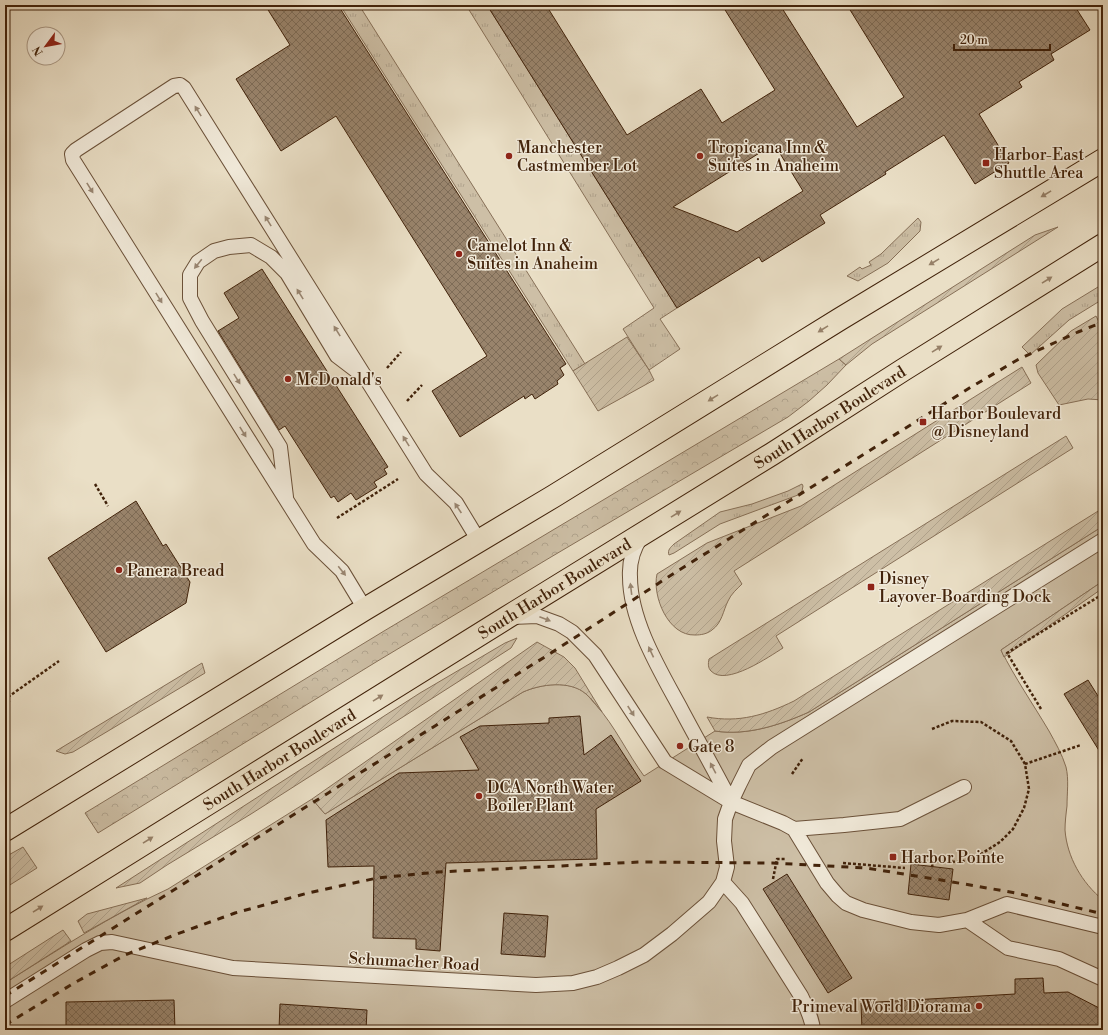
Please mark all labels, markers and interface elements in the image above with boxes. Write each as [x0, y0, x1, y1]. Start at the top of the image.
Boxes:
north arrow [26, 26, 66, 66]
scale bar [954, 26, 1050, 52]
text: 20 m [960, 33, 988, 48]
text: N [30, 43, 47, 58]
one-way arrow [195, 105, 202, 117]
place label: Manchester Castmember Lot [517, 138, 638, 176]
place label: Tropicana Inn & Suites in Anaheim [708, 138, 839, 176]
place label: Harbor-East Shuttle Area [994, 145, 1084, 183]
marker: Manchester Castmember Lot [504, 151, 514, 161]
marker: Tropicana Inn & Suites in Anaheim [695, 151, 705, 161]
marker: Harbor-East Shuttle Area [981, 158, 991, 168]
one-way arrow [86, 183, 94, 193]
one-way arrow [1040, 191, 1052, 198]
one-way arrow [264, 215, 271, 227]
place label: Camelot Inn & Suites in Anaheim [467, 236, 598, 274]
marker: Camelot Inn & Suites in Anaheim [454, 249, 464, 259]
one-way arrow [928, 258, 940, 265]
one-way arrow [193, 259, 202, 270]
one-way arrow [1041, 277, 1053, 284]
one-way arrow [296, 288, 303, 300]
one-way arrow [155, 293, 163, 303]
one-way arrow [818, 325, 828, 333]
one-way arrow [333, 326, 341, 336]
one-way arrow [931, 346, 942, 353]
street label: South Harbor Boulevard [750, 362, 910, 474]
place label: McDonald's [296, 370, 382, 390]
one-way arrow [234, 373, 241, 385]
marker: McDonald's [283, 374, 293, 384]
one-way arrow [707, 394, 719, 401]
place label: Harbor Boulevard @ Disneyland [931, 404, 1061, 442]
marker: Harbor Boulevard @ Disneyland [918, 417, 928, 427]
one-way arrow [240, 426, 247, 438]
one-way arrow [402, 436, 410, 446]
one-way arrow [454, 503, 462, 513]
one-way arrow [670, 510, 682, 517]
street label: South Harbor Boulevard [475, 534, 635, 644]
place label: Panera Bread [127, 561, 224, 581]
marker: Panera Bread [114, 565, 124, 575]
one-way arrow [337, 566, 346, 576]
place label: Disney Layover-Boarding Dock [879, 569, 1052, 607]
marker: Disney Layover-Boarding Dock [866, 582, 876, 592]
one-way arrow [628, 583, 634, 595]
one-way arrow [539, 616, 551, 622]
one-way arrow [648, 646, 654, 658]
one-way arrow [372, 694, 384, 701]
street label: South Harbor Boulevard [200, 705, 360, 815]
one-way arrow [628, 705, 635, 717]
place label: Gate 8 [688, 737, 735, 757]
marker: Gate 8 [675, 741, 685, 751]
one-way arrow [709, 762, 716, 774]
place label: DCA North Water Boiler Plant [486, 778, 614, 816]
marker: DCA North Water Boiler Plant [474, 791, 484, 801]
one-way arrow [143, 837, 154, 844]
place label: Harbor Pointe [901, 848, 1004, 868]
marker: Harbor Pointe [888, 852, 898, 862]
one-way arrow [33, 905, 43, 913]
street label: Schumacher Road [348, 949, 480, 975]
place label: Primeval World Diorama [792, 997, 972, 1017]
marker: Primeval World Diorama [974, 1001, 984, 1011]

